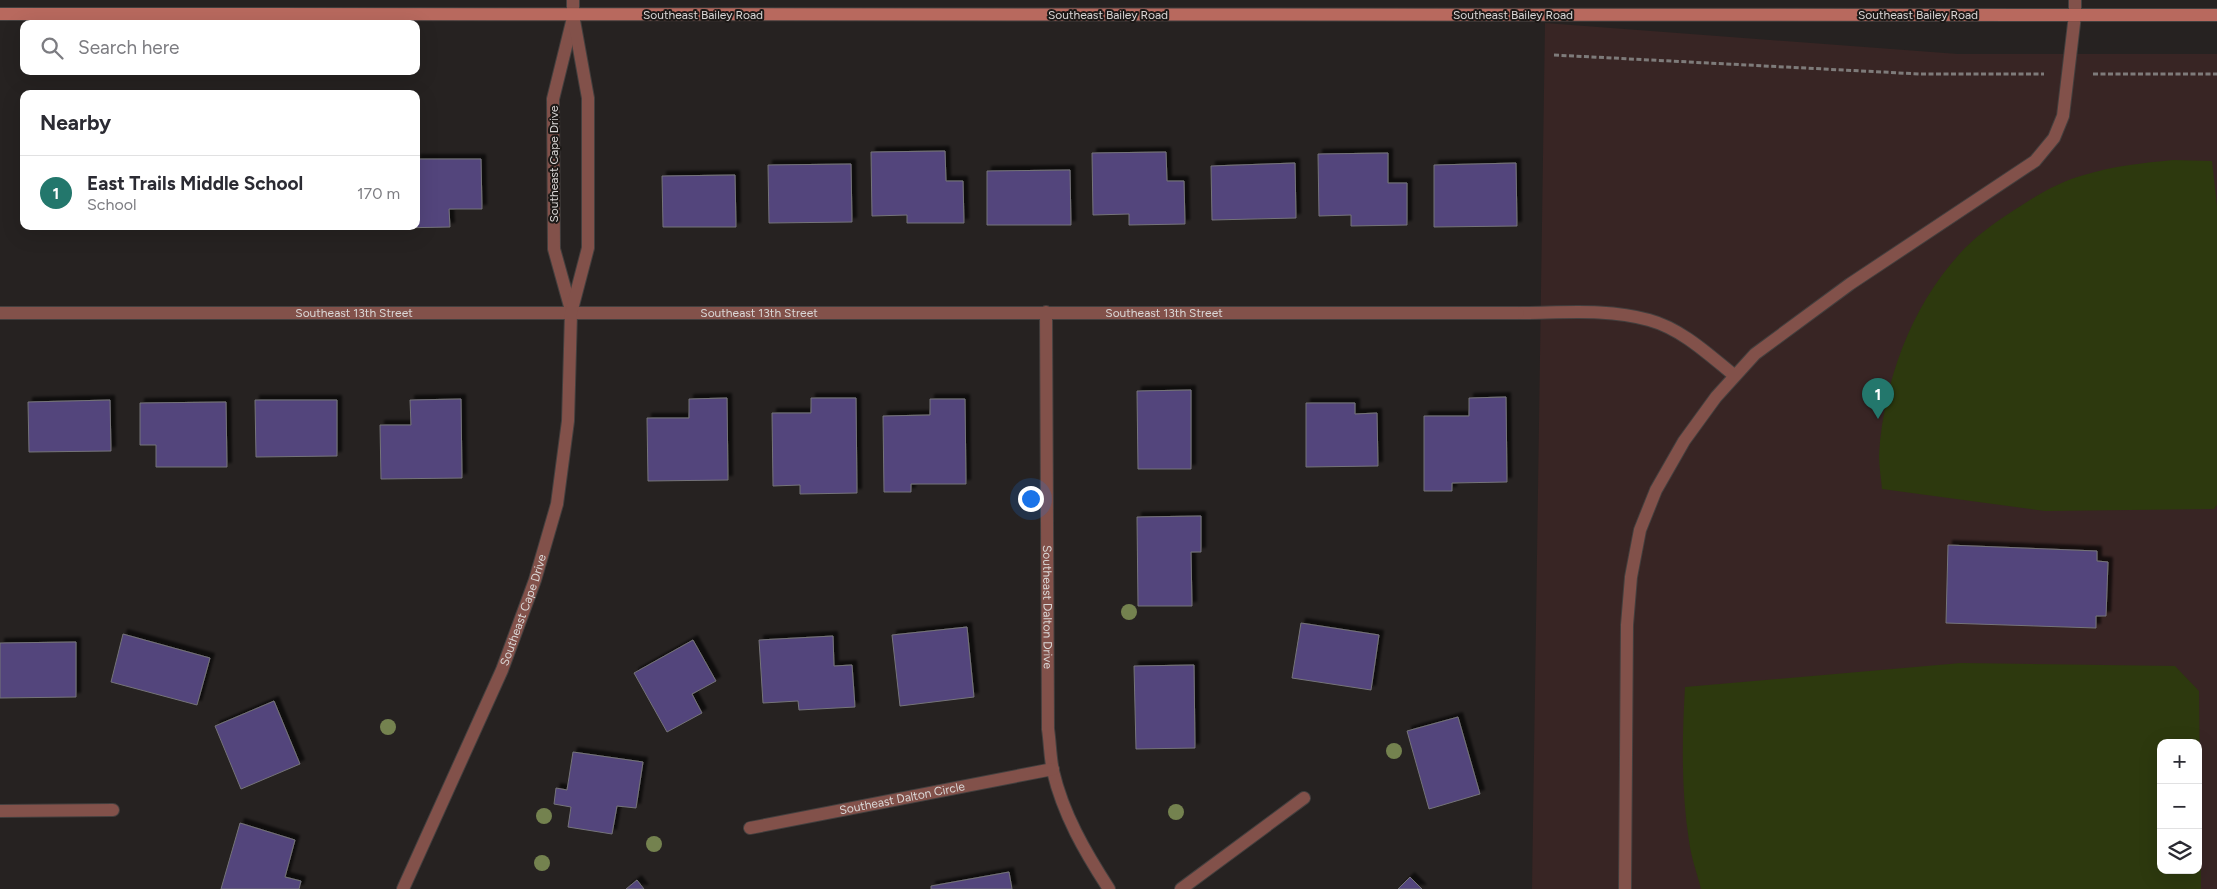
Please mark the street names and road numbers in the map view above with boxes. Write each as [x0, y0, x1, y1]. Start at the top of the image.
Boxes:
street label: Southeast Bailey Road [643, 8, 763, 22]
street label: Southeast Bailey Road [1048, 8, 1168, 22]
street label: Southeast Bailey Road [1453, 8, 1573, 22]
street label: Southeast Bailey Road [1858, 8, 1978, 22]
street label: Southeast Cape Drive [547, 105, 561, 223]
street label: Southeast 13th Street [295, 306, 413, 320]
street label: Southeast 13th Street [700, 306, 818, 320]
street label: Southeast 13th Street [1105, 306, 1223, 320]
street label: Southeast Dalton Drive [1040, 545, 1055, 670]
street label: Southeast Cape Drive [497, 552, 549, 668]
street label: Southeast Dalton Circle [838, 779, 966, 817]

